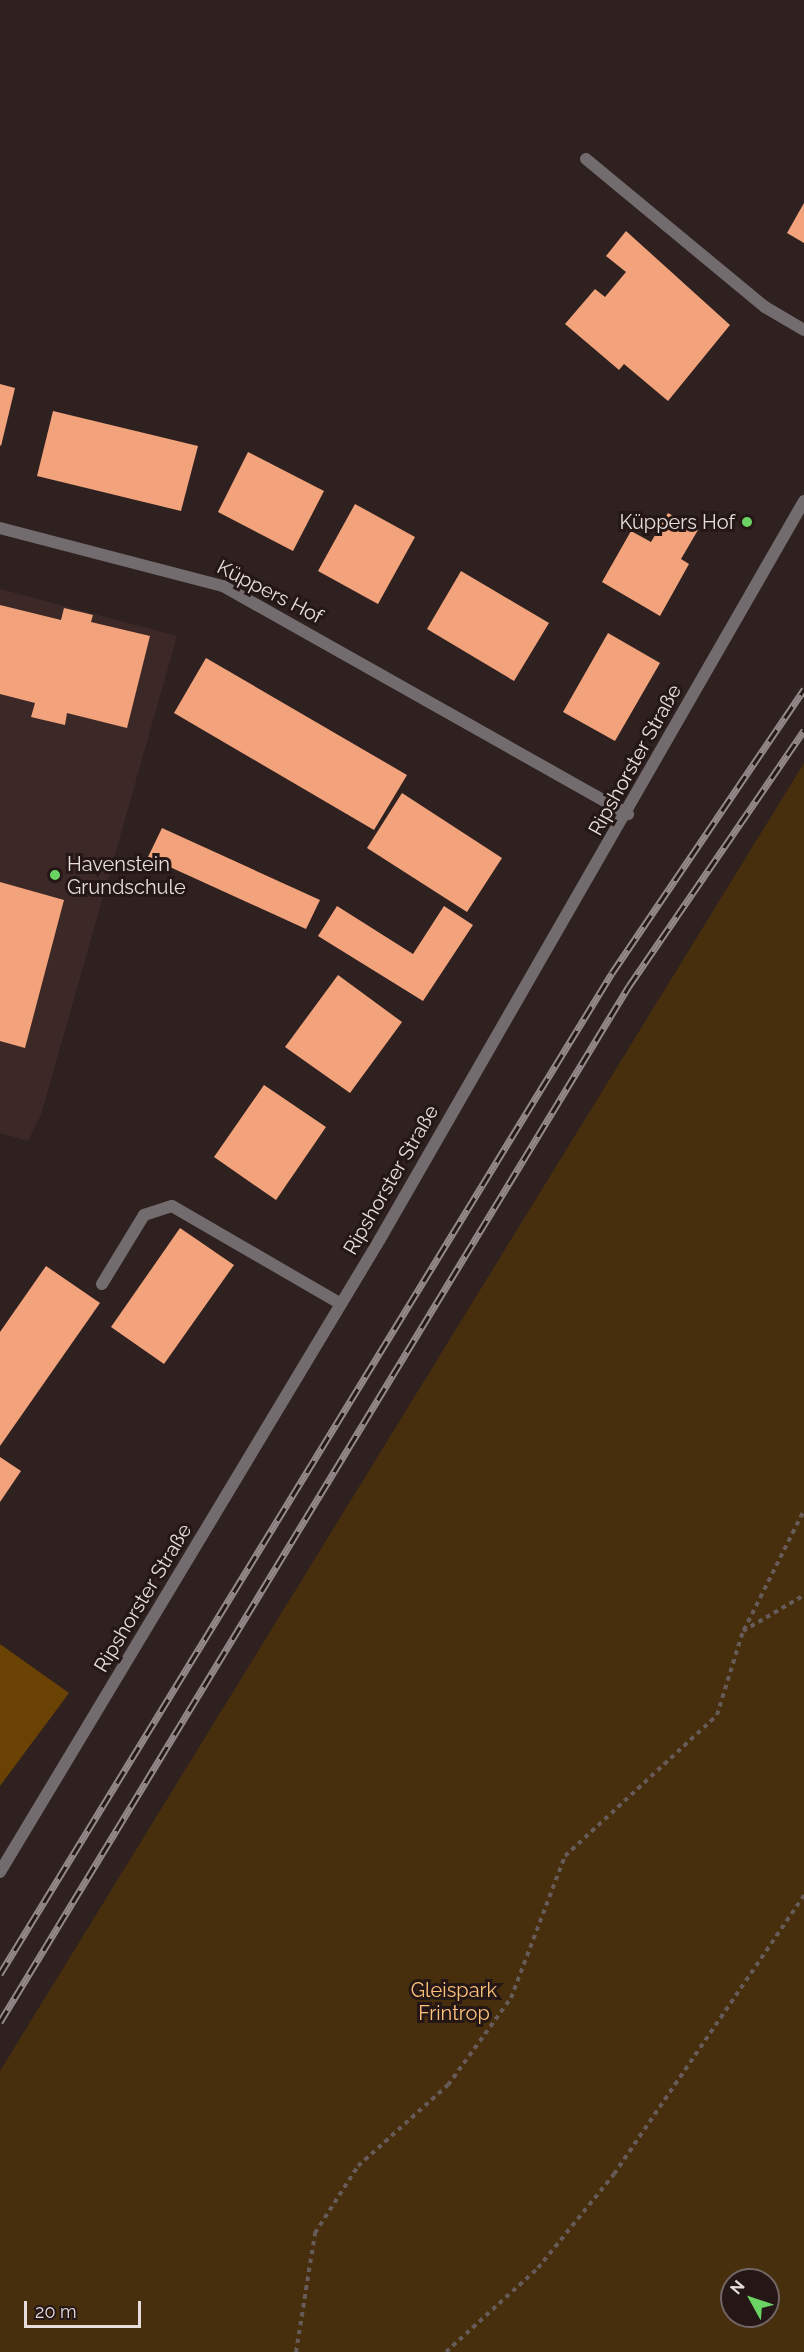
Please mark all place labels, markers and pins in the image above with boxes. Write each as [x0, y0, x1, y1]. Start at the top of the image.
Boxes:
place label: Küppers Hof [619, 510, 735, 534]
marker: Küppers Hof [740, 515, 754, 529]
place label: Havenstein Grundschule [67, 852, 186, 899]
marker: Havenstein Grundschule [48, 868, 62, 882]

